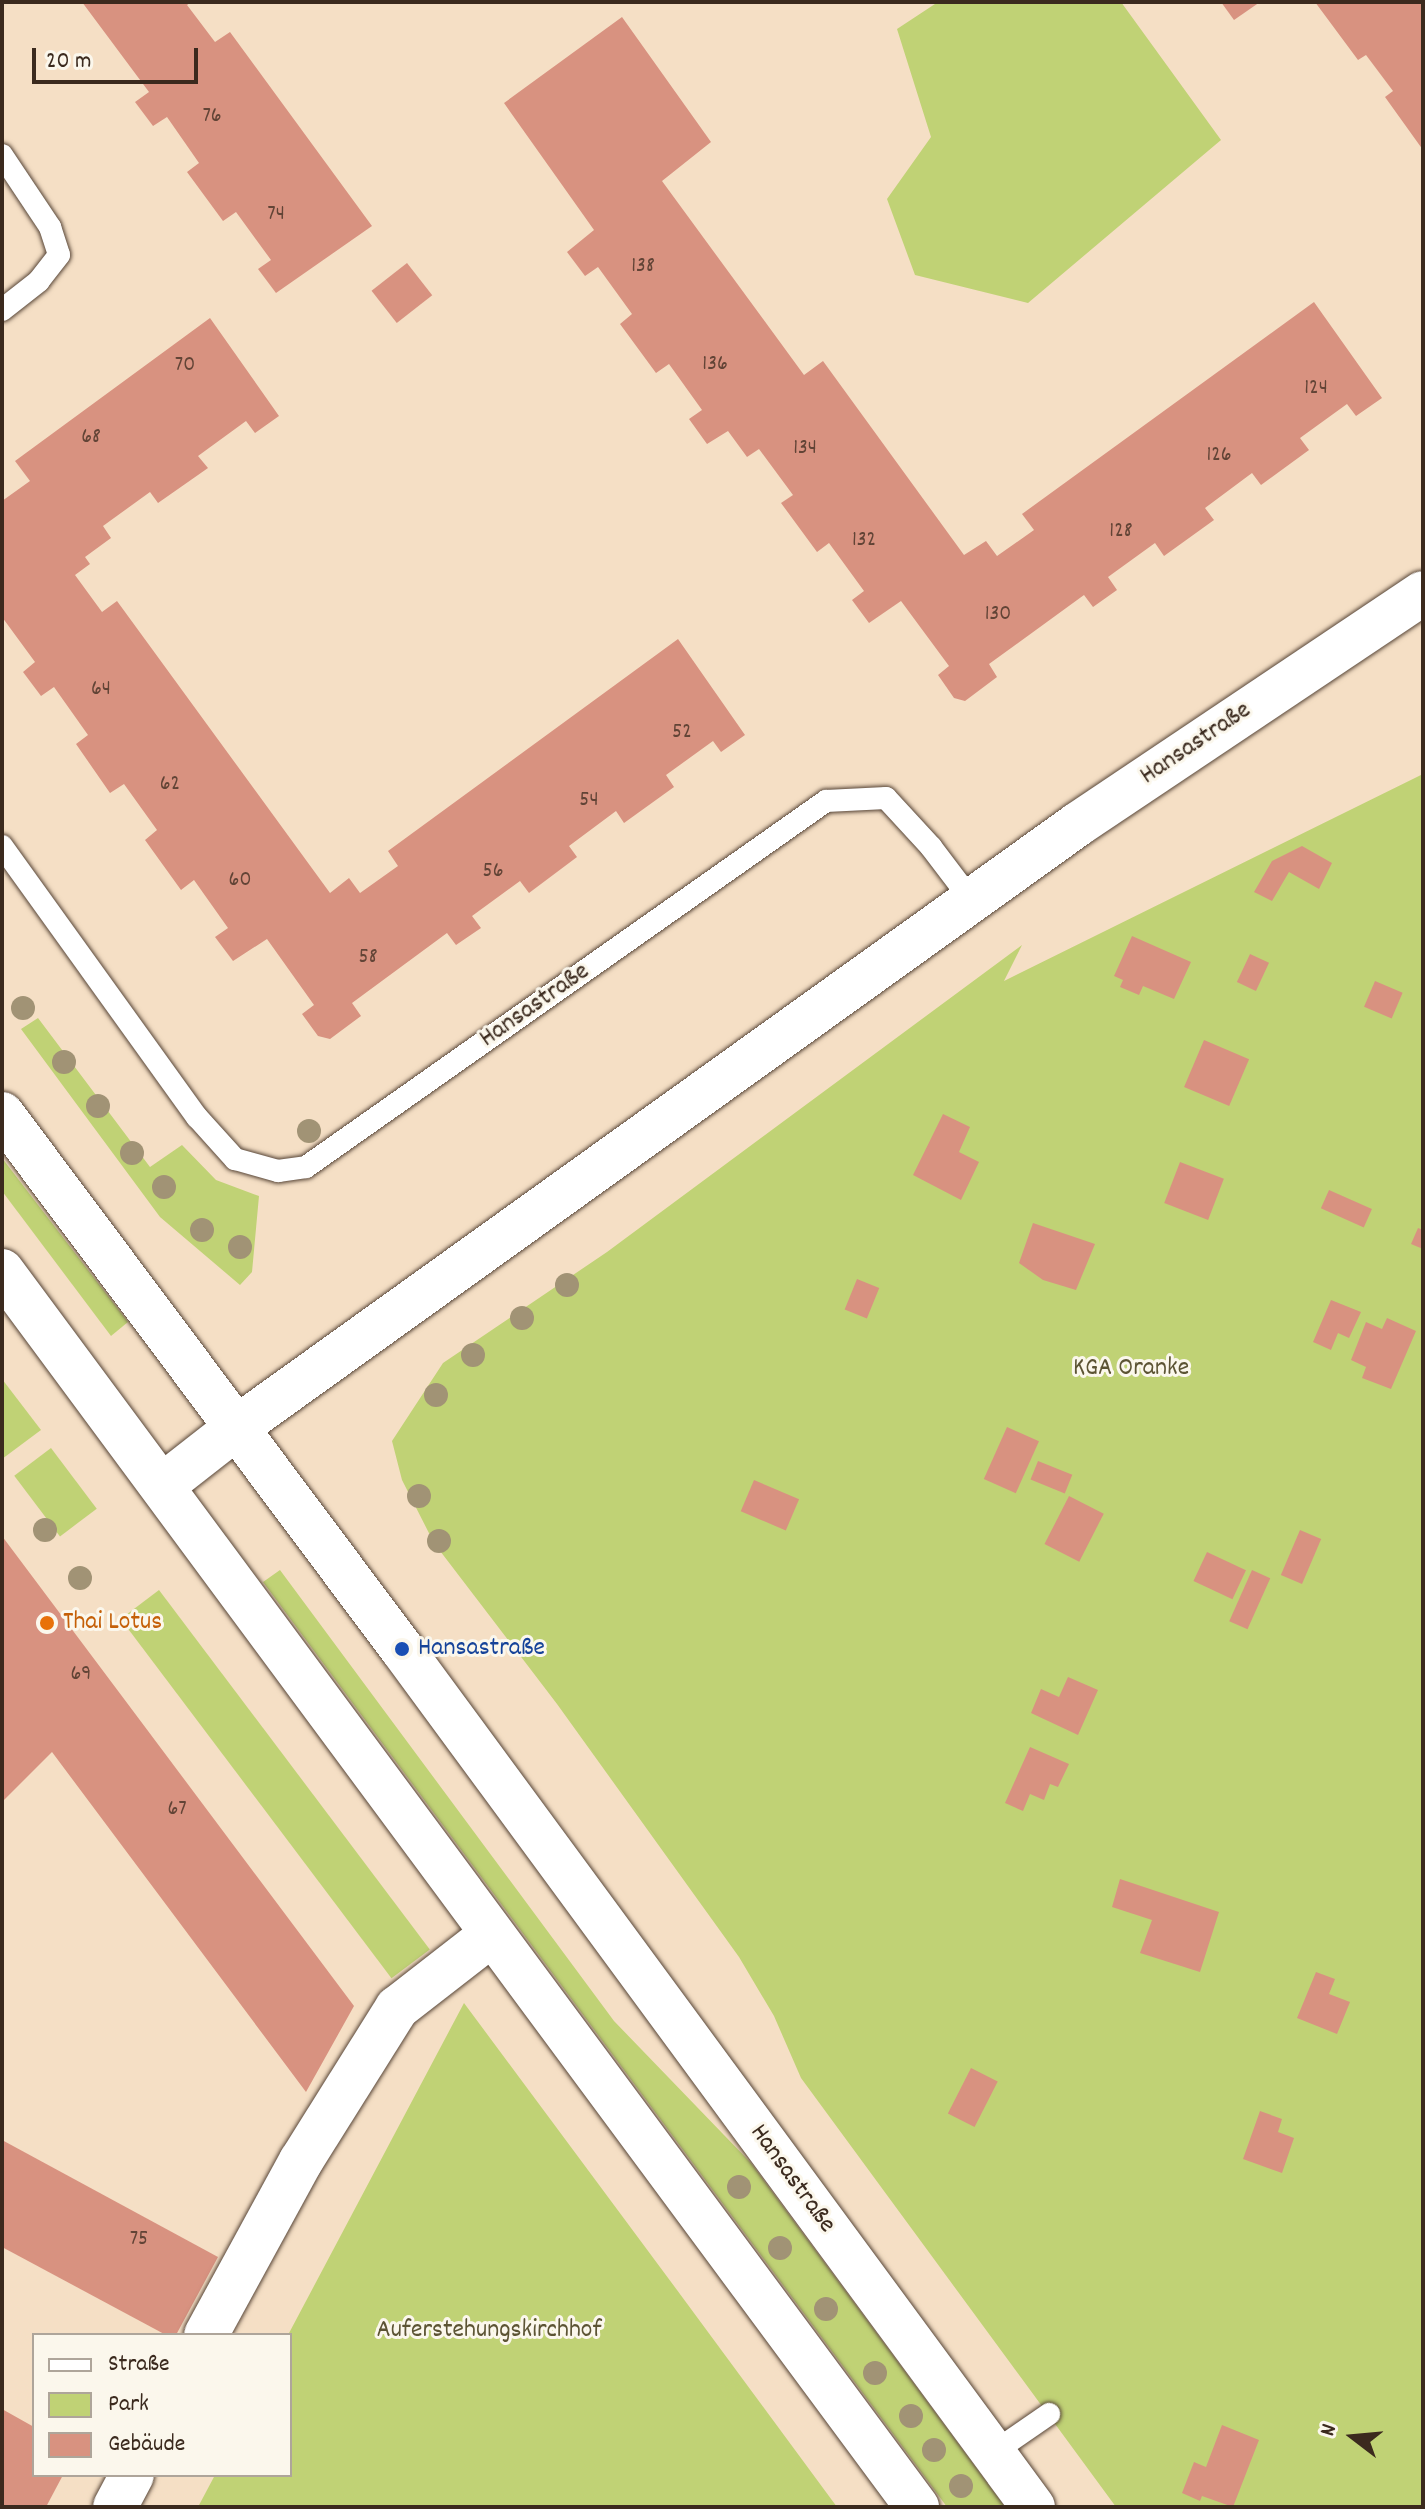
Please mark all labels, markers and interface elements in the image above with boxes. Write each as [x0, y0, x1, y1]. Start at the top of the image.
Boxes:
scale bar [36, 32, 202, 82]
text: 20 m [46, 45, 92, 79]
house number: 76 [202, 104, 222, 130]
house number: 74 [267, 202, 285, 228]
house number: 138 [631, 254, 655, 280]
house number: 136 [702, 352, 728, 378]
house number: 70 [175, 353, 195, 379]
house number: 124 [1304, 376, 1328, 402]
house number: 68 [81, 425, 101, 451]
house number: 134 [793, 436, 817, 462]
house number: 126 [1206, 443, 1232, 469]
house number: 128 [1109, 519, 1133, 545]
house number: 132 [852, 528, 876, 554]
house number: 130 [985, 602, 1011, 628]
house number: 64 [91, 677, 111, 703]
street label: Hansastraße [1135, 696, 1257, 792]
house number: 52 [672, 720, 692, 746]
house number: 62 [160, 772, 180, 798]
house number: 54 [579, 788, 599, 814]
house number: 56 [483, 859, 503, 885]
house number: 60 [229, 868, 251, 894]
house number: 58 [358, 945, 378, 971]
street label: Hansastraße [474, 957, 596, 1055]
park label: KGA Oranke [1073, 1353, 1189, 1385]
place label: Thai Lotus [63, 1607, 162, 1639]
marker: Thai Lotus [38, 1614, 56, 1632]
place label: Hansastraße [418, 1633, 545, 1665]
marker: Hansastraße [393, 1640, 411, 1658]
house number: 69 [71, 1662, 91, 1688]
house number: 67 [167, 1797, 187, 1823]
street label: Hansastraße [742, 2119, 842, 2239]
house number: 75 [130, 2227, 148, 2253]
park label: Auferstehungskirchhof [376, 2315, 602, 2347]
legend [32, 2333, 292, 2477]
text: Straße [108, 2348, 170, 2382]
text: Park [108, 2388, 149, 2422]
north arrow [1313, 2397, 1393, 2477]
text: N [1313, 2421, 1346, 2440]
text: Gebäude [108, 2428, 185, 2462]

